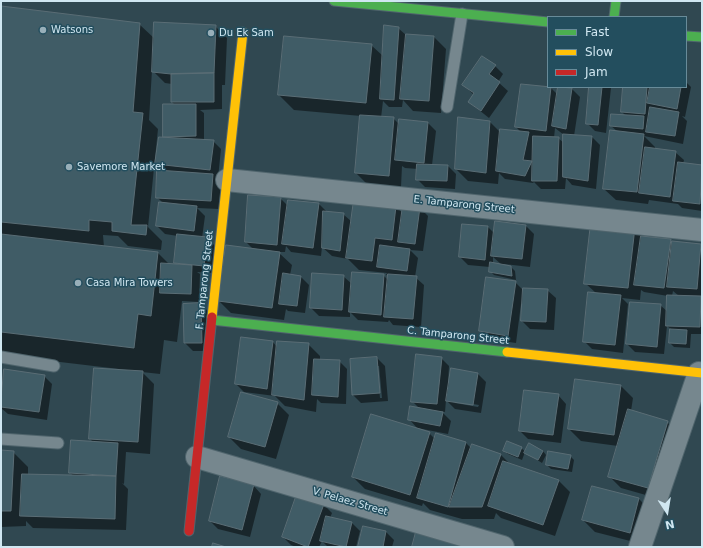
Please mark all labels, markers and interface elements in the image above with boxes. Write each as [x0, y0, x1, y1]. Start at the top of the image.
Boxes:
legend [547, 16, 687, 88]
place label: Watsons [51, 24, 93, 36]
marker: Watsons [38, 25, 48, 35]
text: Fast [585, 25, 609, 39]
place label: Du Ek Sam [219, 27, 274, 39]
marker: Du Ek Sam [206, 28, 216, 38]
text: Slow [585, 45, 613, 59]
text: Jam [585, 65, 608, 79]
place label: Savemore Market [77, 161, 165, 173]
marker: Savemore Market [64, 162, 74, 172]
street label: E. Tamparong Street [413, 194, 515, 216]
street label: F. Tamparong Street [194, 230, 216, 330]
place label: Casa Mira Towers [86, 277, 173, 289]
marker: Casa Mira Towers [73, 278, 83, 288]
street label: C. Tamparong Street [406, 325, 510, 347]
street label: V. Pelaez Street [311, 486, 389, 518]
north arrow [647, 492, 687, 532]
text: N [664, 517, 675, 532]

